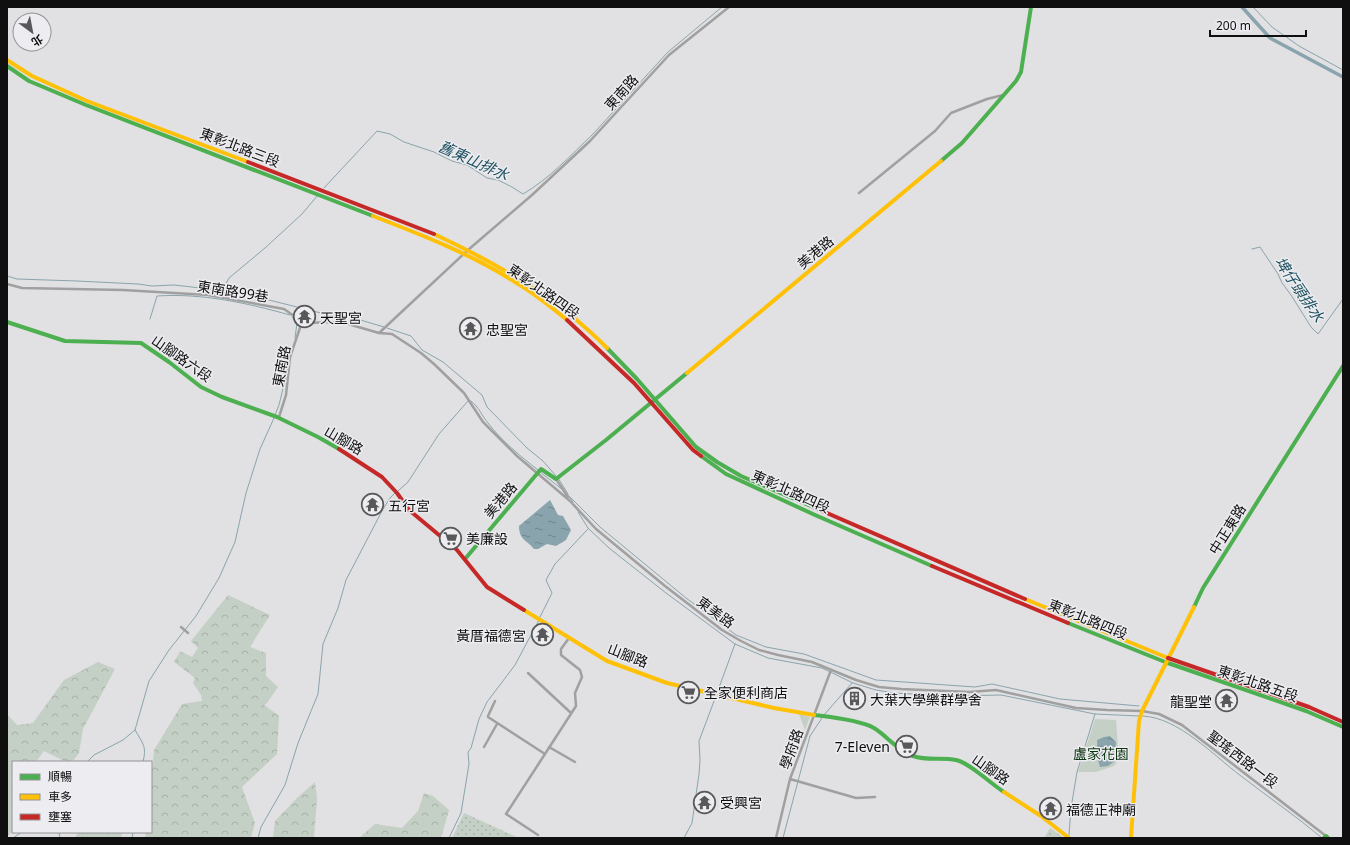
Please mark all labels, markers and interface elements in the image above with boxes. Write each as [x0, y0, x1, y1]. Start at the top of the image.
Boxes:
north arrow [12, 12, 52, 52]
scale bar [1210, 12, 1306, 38]
text: 200 m [1216, 17, 1251, 34]
text: 北 [29, 32, 46, 50]
street label: 東南路 [600, 70, 642, 114]
street label: 東彰北路三段 [197, 123, 283, 171]
water label: 舊東山排水 [436, 136, 513, 185]
street label: 美港路 [793, 231, 837, 273]
water label: 埤仔頭排水 [1271, 252, 1330, 327]
street label: 東彰北路四段 [504, 259, 584, 323]
street label: 東南路99巷 [196, 276, 270, 306]
temple icon: 天聖宮 [291, 304, 317, 330]
place label: 天聖宮 [320, 308, 362, 327]
temple icon: 忠聖宮 [457, 316, 483, 342]
place label: 忠聖宮 [486, 320, 528, 339]
street label: 山腳路六段 [148, 330, 216, 386]
street label: 東南路 [268, 344, 294, 388]
street label: 山腳路 [321, 421, 367, 459]
street label: 東彰北路四段 [749, 465, 833, 517]
street label: 美港路 [479, 478, 521, 522]
temple icon: 五行宮 [360, 492, 386, 518]
place label: 五行宮 [388, 496, 430, 515]
street label: 中正東路 [1204, 500, 1250, 558]
supermarket icon: 美廉設 [437, 525, 463, 551]
place label: 美廉設 [466, 529, 508, 548]
street label: 東美路 [693, 592, 739, 632]
street label: 東彰北路四段 [1045, 594, 1131, 644]
temple icon: 黃厝福德宮 [529, 622, 555, 648]
place label: 黃厝福德宮 [456, 626, 526, 645]
street label: 山腳路 [605, 639, 651, 671]
street label: 東彰北路五段 [1215, 660, 1301, 706]
supermarket icon: 全家便利商店 [676, 679, 702, 705]
place label: 全家便利商店 [704, 683, 788, 702]
building icon: 大葉大學樂群學舍 [842, 686, 868, 712]
temple icon: 龍聖堂 [1214, 688, 1240, 714]
place label: 大葉大學樂群學舍 [870, 690, 982, 709]
place label: 龍聖堂 [1170, 692, 1212, 711]
street label: 學府路 [775, 726, 807, 772]
street label: 聖瑤西路一段 [1204, 726, 1282, 792]
supermarket icon: 7-Eleven [893, 733, 919, 759]
place label: 7-Eleven [835, 737, 890, 756]
park label: 盧家花園 [1073, 744, 1129, 763]
street label: 山腳路 [968, 749, 1014, 789]
legend [12, 761, 152, 833]
text: 順暢 [48, 768, 72, 785]
text: 車多 [48, 788, 72, 805]
temple icon: 受興宮 [691, 789, 717, 815]
place label: 受興宮 [720, 793, 762, 812]
temple icon: 福德正神廟 [1038, 796, 1064, 822]
place label: 福德正神廟 [1066, 800, 1136, 819]
text: 壅塞 [48, 808, 72, 825]

